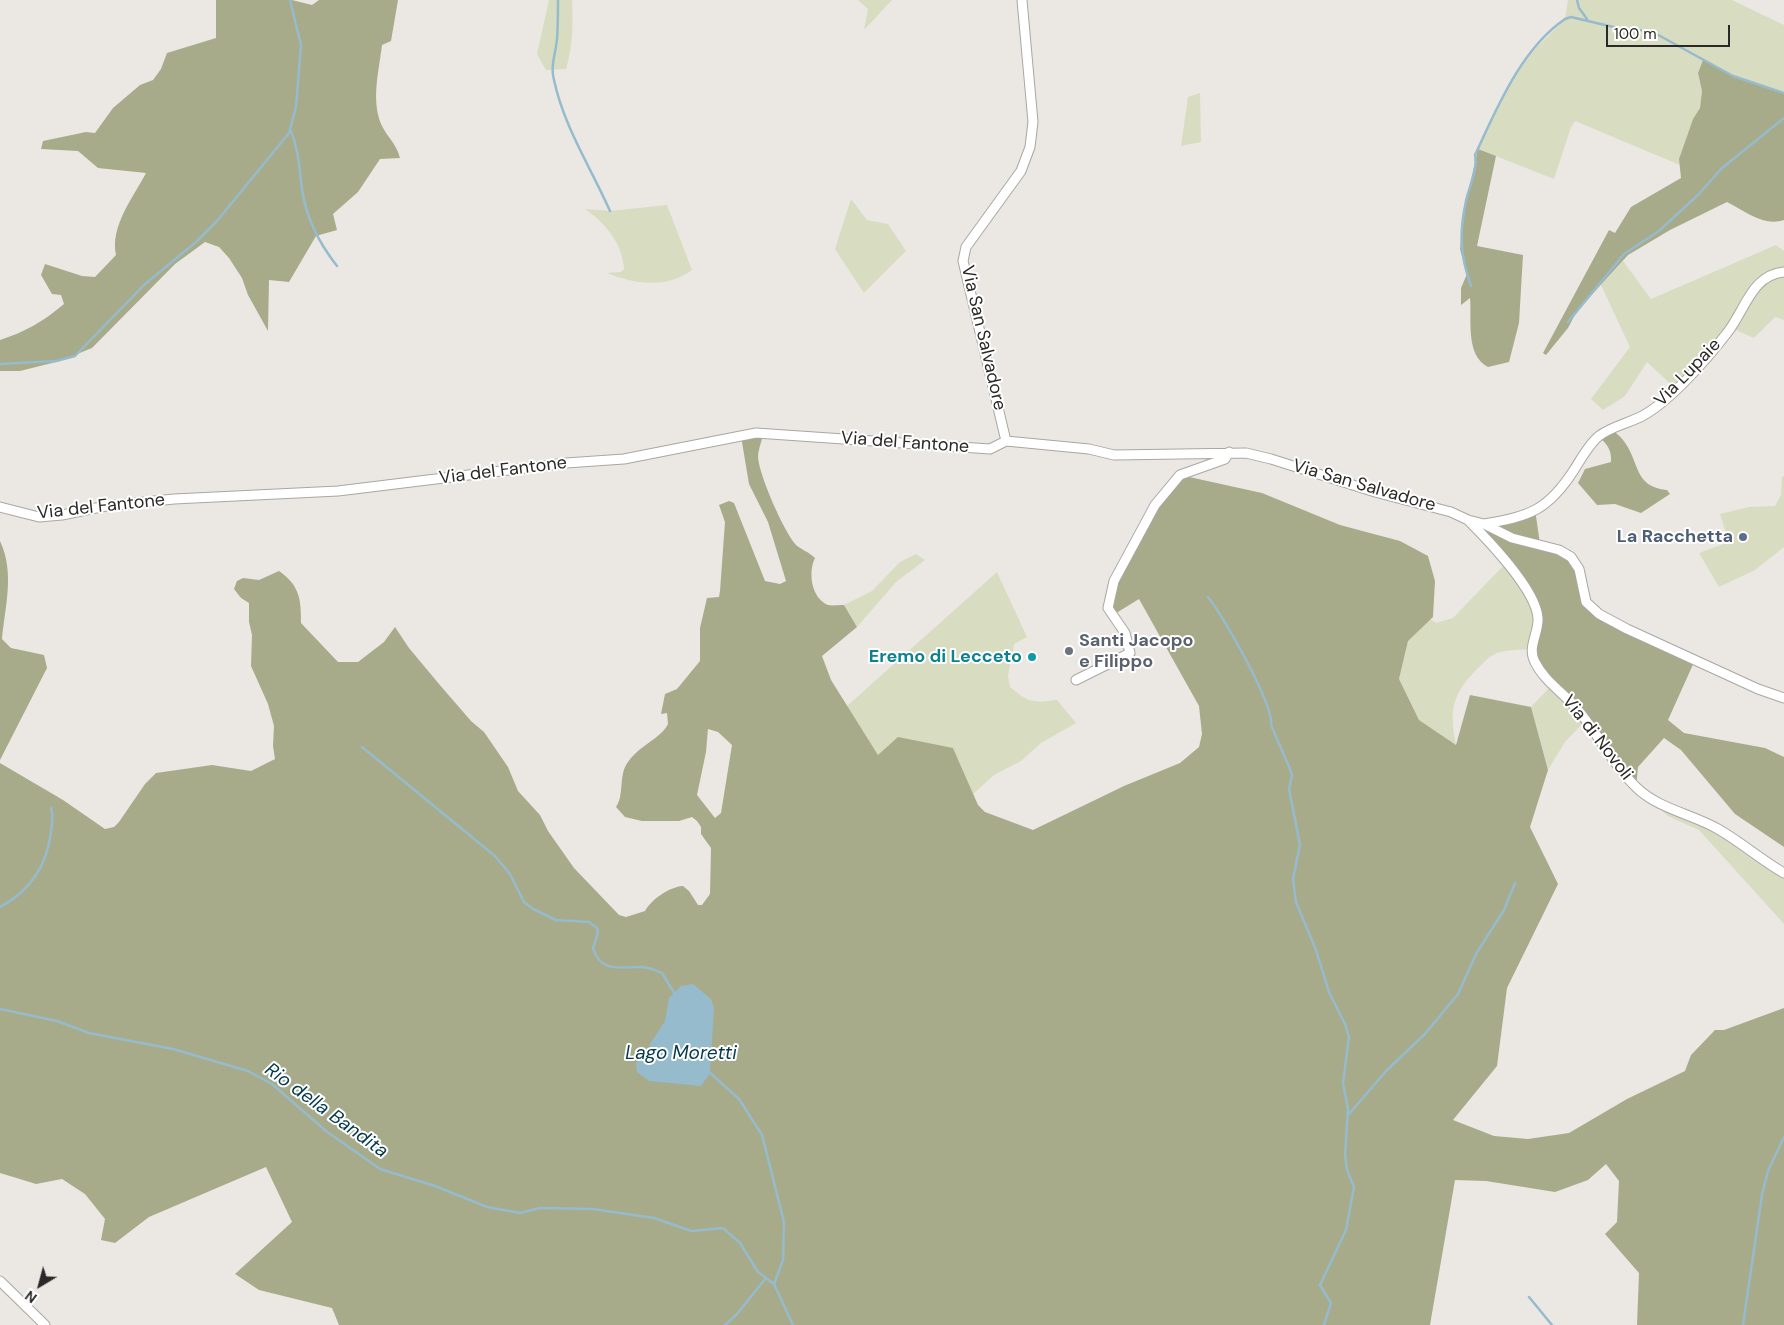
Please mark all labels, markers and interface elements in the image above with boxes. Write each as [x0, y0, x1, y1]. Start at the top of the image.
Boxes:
scale bar [1609, 15, 1733, 47]
text: 100 m [1614, 24, 1657, 44]
street label: Via San Salvadore [956, 264, 1010, 412]
street label: Via Lupaie [1650, 334, 1726, 412]
street label: Via del Fantone [840, 428, 970, 458]
street label: Via del Fantone [438, 452, 568, 490]
street label: Via San Salvadore [1290, 455, 1438, 517]
street label: Via del Fantone [36, 490, 166, 524]
place label: La Racchetta [1617, 526, 1733, 548]
marker: La Racchetta [1737, 531, 1749, 543]
place label: Santi Jacopo e Filippo [1079, 630, 1193, 672]
marker: Santi Jacopo e Filippo [1063, 645, 1075, 657]
place label: Eremo di Lecceto [869, 646, 1022, 668]
marker: Eremo di Lecceto [1026, 651, 1038, 663]
street label: Via di Novoli [1557, 691, 1637, 785]
water label: Lago Moretti [625, 1043, 737, 1065]
water label: Rio della Bandita [260, 1059, 392, 1163]
north arrow [15, 1260, 65, 1310]
text: N [21, 1287, 40, 1307]

